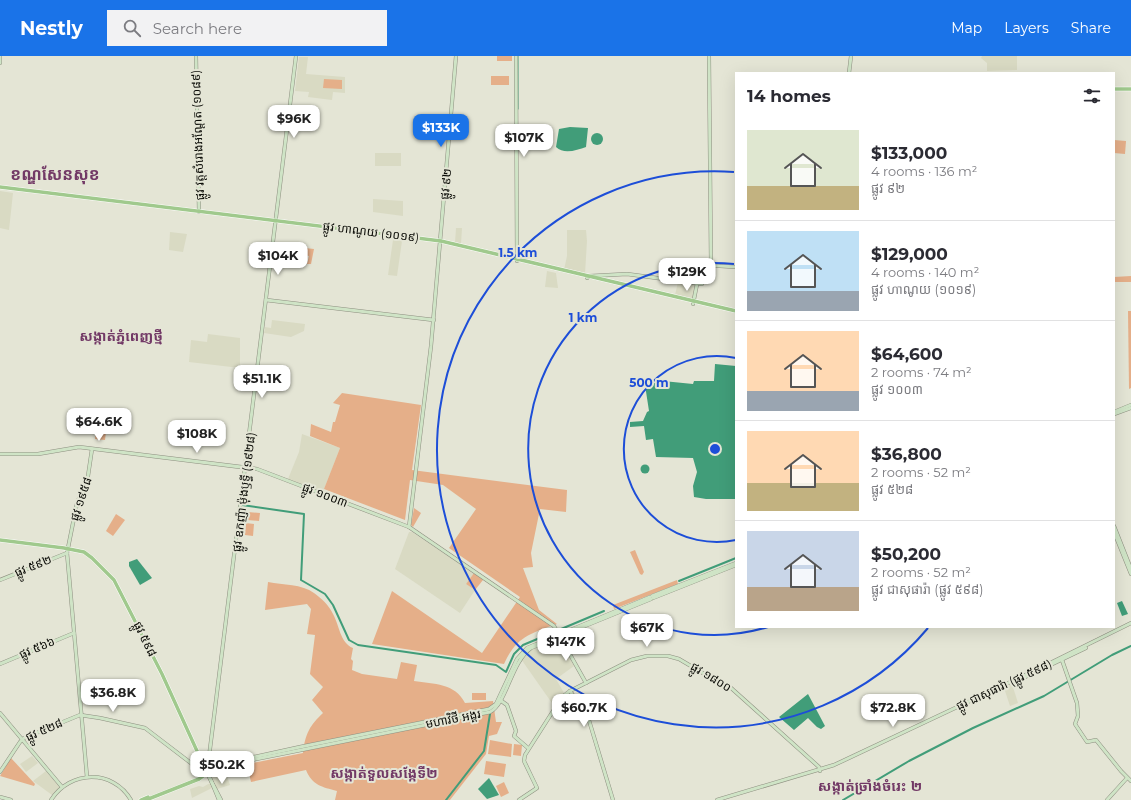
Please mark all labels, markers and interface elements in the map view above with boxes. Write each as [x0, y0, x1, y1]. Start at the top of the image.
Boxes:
search box [107, 10, 387, 46]
text: Nestly [20, 17, 83, 40]
icon: search [121, 17, 143, 39]
text: Search here [153, 19, 242, 38]
text: Map [951, 19, 982, 37]
text: Layers [1004, 19, 1049, 37]
text: Share [1071, 19, 1111, 37]
street label: ផ្លូវ វត្តសំរោងអណ្ដែត (១០៨៩) [188, 69, 211, 201]
icon: filters [1081, 85, 1103, 107]
text: 14 homes [747, 86, 831, 106]
pin: $96K [270, 105, 318, 139]
text: $96K [277, 110, 311, 126]
pin: $133K [413, 114, 469, 148]
text: $133K [422, 119, 460, 135]
pin: $107K [496, 124, 552, 158]
text: $107K [504, 129, 544, 145]
text: $133,000 [871, 143, 947, 163]
icon: home [779, 146, 827, 194]
text: 4 rooms · 136 m² [871, 163, 977, 179]
district label: ខណ្ឌសែនសុខ [10, 165, 100, 185]
street label: ផ្លូវ ៩២ [437, 168, 458, 201]
text: ផ្លូវ ៩២ [871, 180, 905, 196]
street label: ផ្លូវ ហាណូយ (១០១៩) [322, 218, 420, 248]
pin: $104K [250, 242, 306, 276]
text: $129,000 [871, 244, 948, 264]
text: 1.5 km [499, 245, 537, 260]
text: $104K [258, 247, 298, 263]
icon: home [779, 247, 827, 295]
pin: $129K [659, 258, 715, 292]
text: $129K [668, 263, 706, 279]
text: 4 rooms · 140 m² [871, 264, 979, 280]
text: ផ្លូវ ហាណូយ (១០១៩) [871, 281, 976, 297]
text: 1 km [569, 310, 597, 325]
district label: សង្កាត់ភ្នំពេញថ្មី [79, 327, 163, 345]
text: $64,600 [871, 344, 943, 364]
icon: home [779, 347, 827, 395]
text: 2 rooms · 74 m² [871, 364, 972, 380]
pin: $51.1K [229, 365, 295, 399]
text: $51.1K [242, 370, 282, 386]
text: 500 m [629, 375, 669, 390]
text: ផ្លូវ ១០០៣ [871, 381, 923, 397]
pin: $64.6K [66, 408, 132, 442]
text: $64.6K [76, 413, 122, 429]
pin: $108K [169, 420, 225, 454]
text: $108K [177, 425, 217, 441]
street label: ផ្លូវ ឧកញ៉ា ម៉ុងឫទ្ធី (១៩២៨) [229, 431, 262, 553]
centre of rings [708, 442, 722, 456]
text: $36,800 [871, 444, 942, 464]
icon: home [779, 447, 827, 495]
text: 2 rooms · 52 m² [871, 464, 971, 480]
street label: ផ្លូវ ១៩៥៨ [66, 475, 98, 524]
street label: ផ្លូវ ១០០៣ [299, 479, 350, 513]
text: ផ្លូវ ៥២៨ [871, 481, 913, 497]
text: $50,200 [871, 544, 941, 564]
icon: home [779, 547, 827, 595]
street label: ផ្លូវ ៥៩២ [12, 551, 55, 583]
text: 2 rooms · 52 m² [871, 564, 971, 580]
text: ផ្លូវ ជាសុផារ៉ា (ផ្លូវ ៥៩៨) [871, 581, 984, 597]
pin: $67K [623, 614, 671, 648]
street label: ផ្លូវ ៥៩៨ [127, 619, 160, 660]
text: $67K [630, 619, 664, 635]
pin: $147K [538, 628, 594, 662]
street label: ផ្លូវ ៥៦៦ [17, 633, 58, 665]
text: $147K [546, 633, 586, 649]
street label: ផ្លូវ ជាសុផារ៉ា (ផ្លូវ ៥៩៨) [954, 656, 1056, 717]
street label: ផ្លូវ ១៨០០ [686, 659, 734, 698]
pin: $36.8K [80, 679, 146, 713]
text: $36.8K [90, 684, 136, 700]
pin: $60.7K [551, 694, 617, 728]
pin: $72.8K [860, 694, 926, 728]
text: $60.7K [561, 699, 607, 715]
text: $72.8K [870, 699, 916, 715]
street label: មហាវិថី អង្គរ [424, 706, 482, 731]
street label: ផ្លូវ ៥២៨ [23, 715, 66, 748]
pin: $50.2K [189, 751, 255, 785]
text: $50.2K [199, 756, 245, 772]
district label: សង្កាត់ទួលសង្កែទី២ [330, 764, 438, 782]
district label: សង្កាត់ច្រាំងចំរេះ ២ [818, 777, 922, 795]

